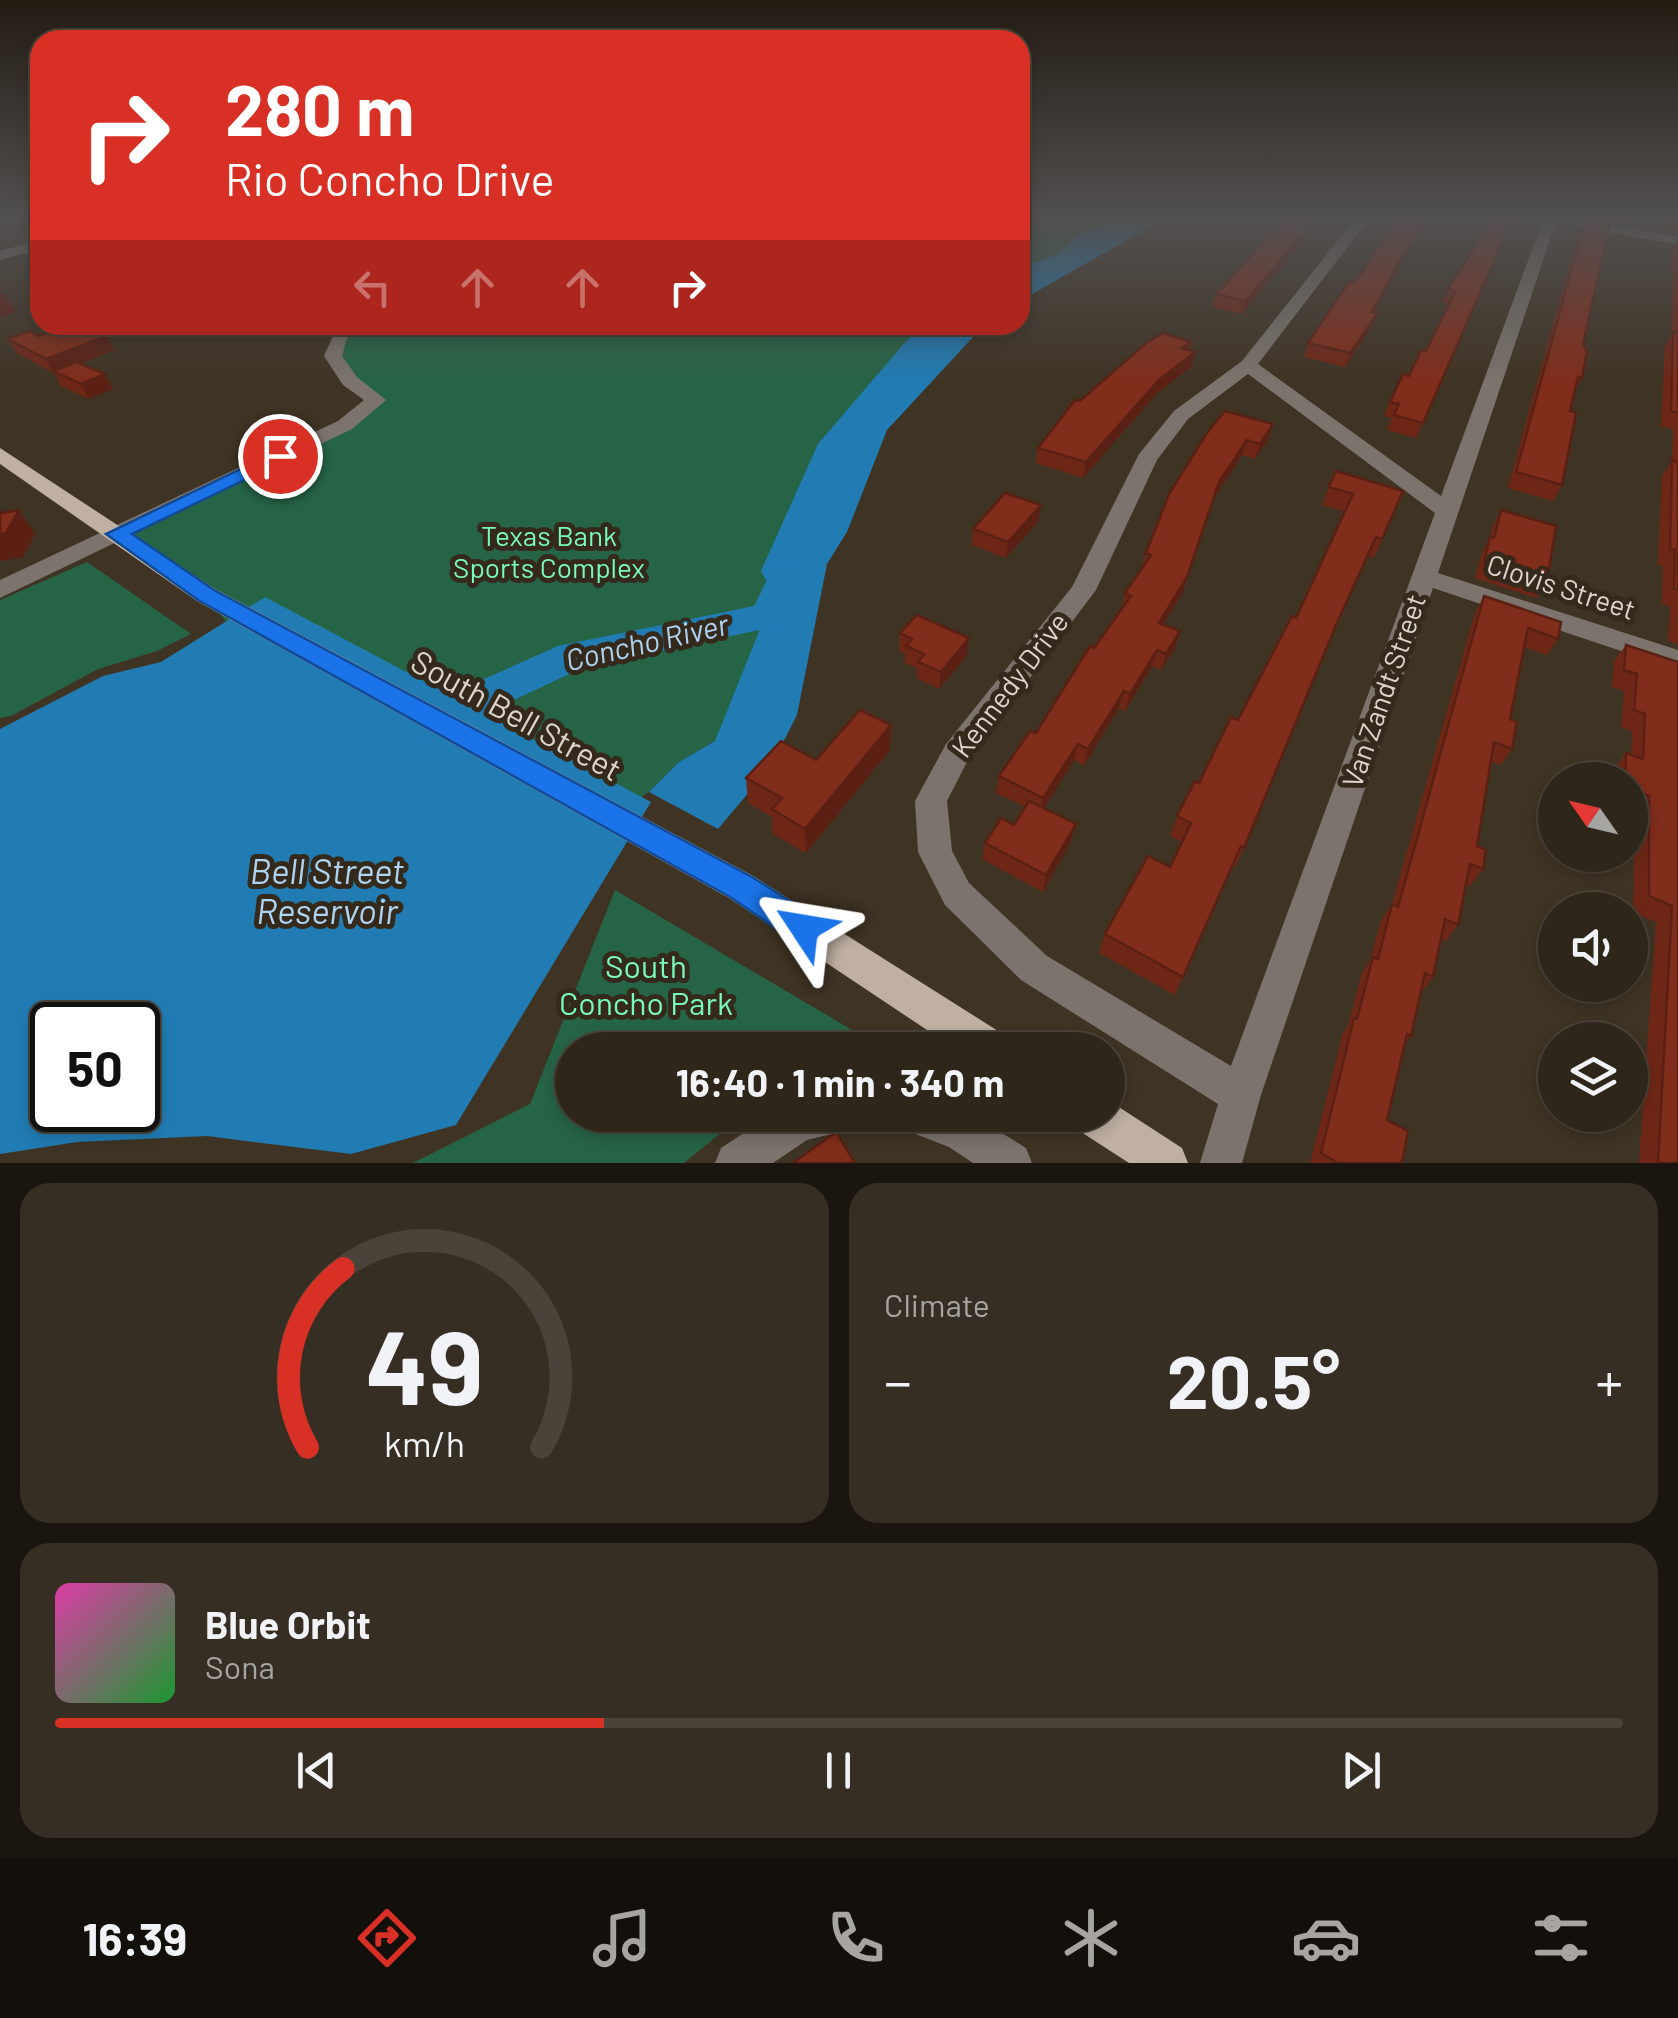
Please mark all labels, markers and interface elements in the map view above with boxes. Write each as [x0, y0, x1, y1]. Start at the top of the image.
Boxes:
text: 280 m [225, 66, 414, 150]
icon: right [60, 70, 190, 200]
text: Rio Concho Drive [225, 151, 554, 205]
icon: left [345, 260, 400, 315]
icon: ahead [450, 260, 505, 315]
icon: ahead [555, 260, 610, 315]
icon: right [660, 260, 715, 315]
pin [238, 414, 323, 499]
icon: arrive [253, 429, 308, 484]
park label: Texas Bank Sports Complex [453, 518, 645, 584]
street label: Clovis Street [1483, 546, 1640, 626]
street label: Van Zandt Street [1334, 590, 1432, 792]
water label: Concho River [562, 605, 733, 677]
street label: Kennedy Drive [944, 605, 1075, 764]
street label: South Bell Street [405, 641, 629, 788]
north arrow [1538, 762, 1648, 872]
map controls [1538, 762, 1648, 1132]
water label: Bell Street Reservoir [250, 849, 404, 931]
position arrow [752, 876, 856, 980]
button: sound [1538, 892, 1648, 1002]
park label: South Concho Park [559, 946, 733, 1021]
speed limit sign: 50 [30, 1002, 160, 1132]
button: layers [1538, 1022, 1648, 1132]
text: 16:40 · 1 min · 340 m [676, 1059, 1004, 1105]
text: Climate [884, 1285, 990, 1323]
text: 49 [365, 1301, 484, 1426]
text: 20.5° [1167, 1334, 1340, 1424]
text: − [884, 1347, 912, 1413]
text: + [1595, 1347, 1623, 1413]
text: km/h [384, 1421, 465, 1464]
text: Blue Orbit [205, 1601, 371, 1647]
text: Sona [205, 1647, 275, 1685]
icon: previous [289, 1743, 344, 1798]
icon: pause [811, 1743, 866, 1798]
icon: next [1334, 1743, 1389, 1798]
icon: directions [352, 1903, 422, 1973]
icon: music [587, 1903, 657, 1973]
icon: phone [821, 1903, 891, 1973]
icon: climate [1056, 1903, 1126, 1973]
icon: car [1291, 1903, 1361, 1973]
icon: filters [1526, 1903, 1596, 1973]
text: 16:39 [82, 1911, 187, 1965]

